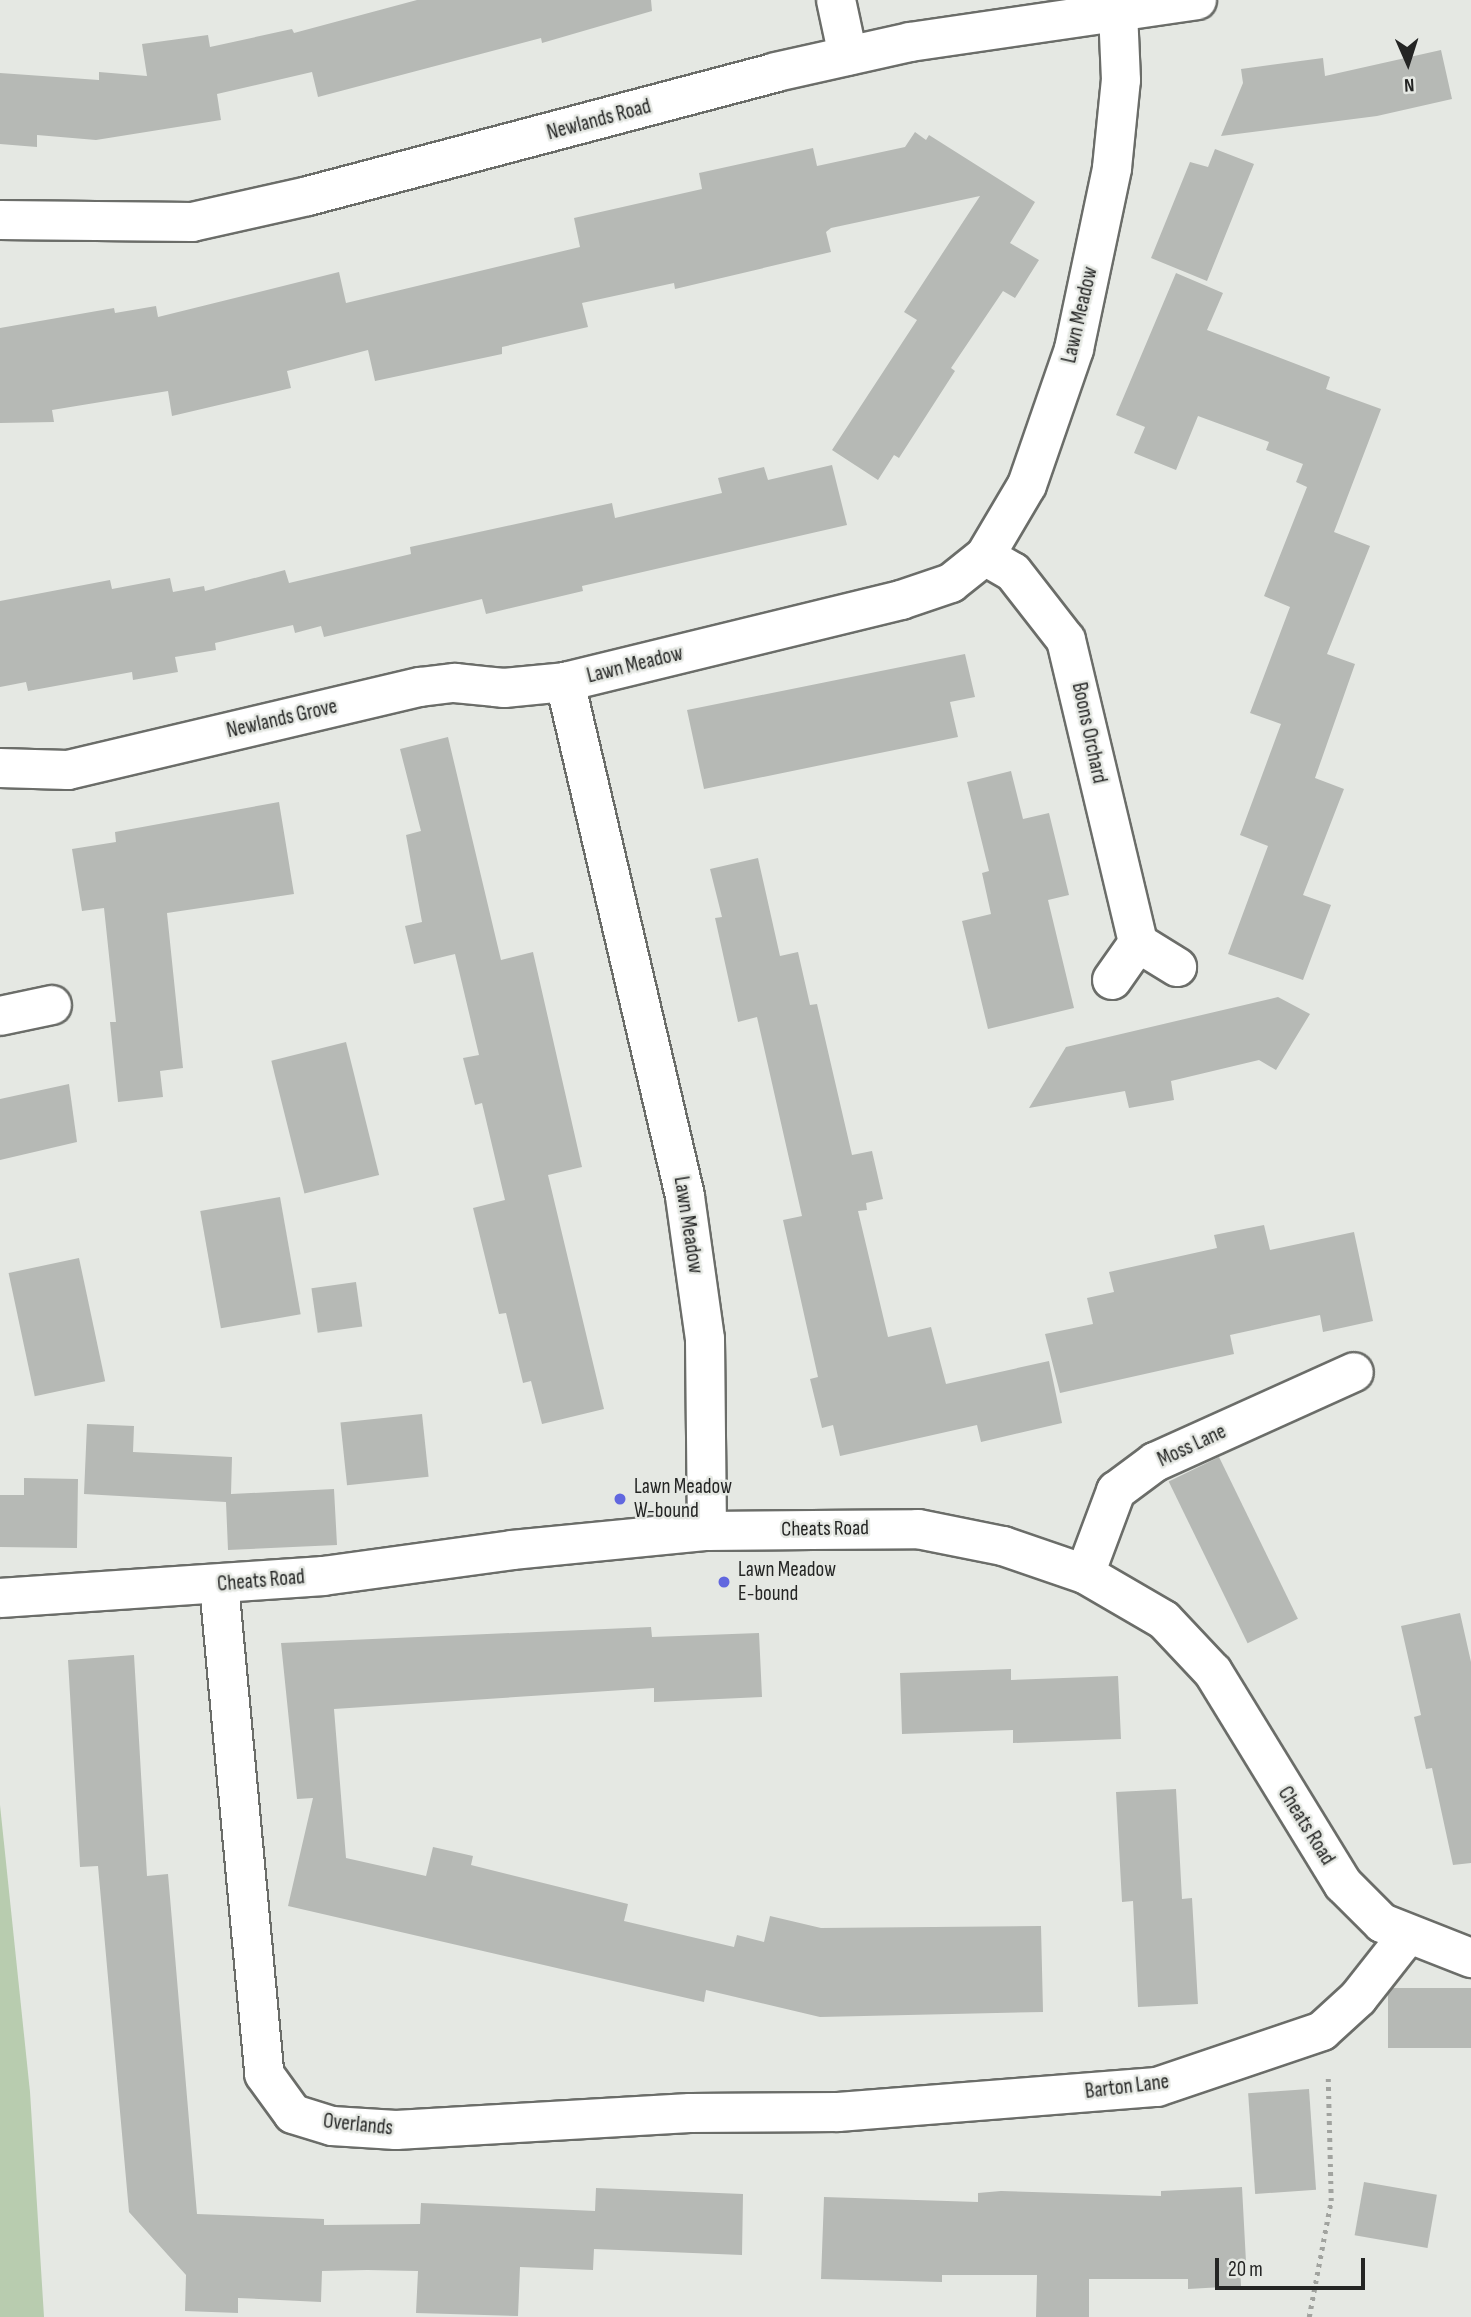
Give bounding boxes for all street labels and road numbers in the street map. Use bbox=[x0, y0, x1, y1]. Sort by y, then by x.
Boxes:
street label: Newlands Road bbox=[544, 94, 654, 146]
street label: Lawn Meadow bbox=[1057, 264, 1103, 366]
street label: Lawn Meadow bbox=[584, 641, 686, 689]
street label: Boons Orchard bbox=[1066, 680, 1112, 786]
street label: Newlands Grove bbox=[224, 694, 340, 744]
street label: Lawn Meadow bbox=[668, 1175, 708, 1275]
street label: Moss Lane bbox=[1154, 1419, 1230, 1473]
street label: Cheats Road bbox=[781, 1516, 869, 1542]
street label: Cheats Road bbox=[216, 1565, 306, 1597]
street label: Cheats Road bbox=[1272, 1782, 1340, 1870]
street label: Barton Lane bbox=[1084, 2069, 1170, 2105]
street label: Overlands bbox=[322, 2109, 394, 2141]

